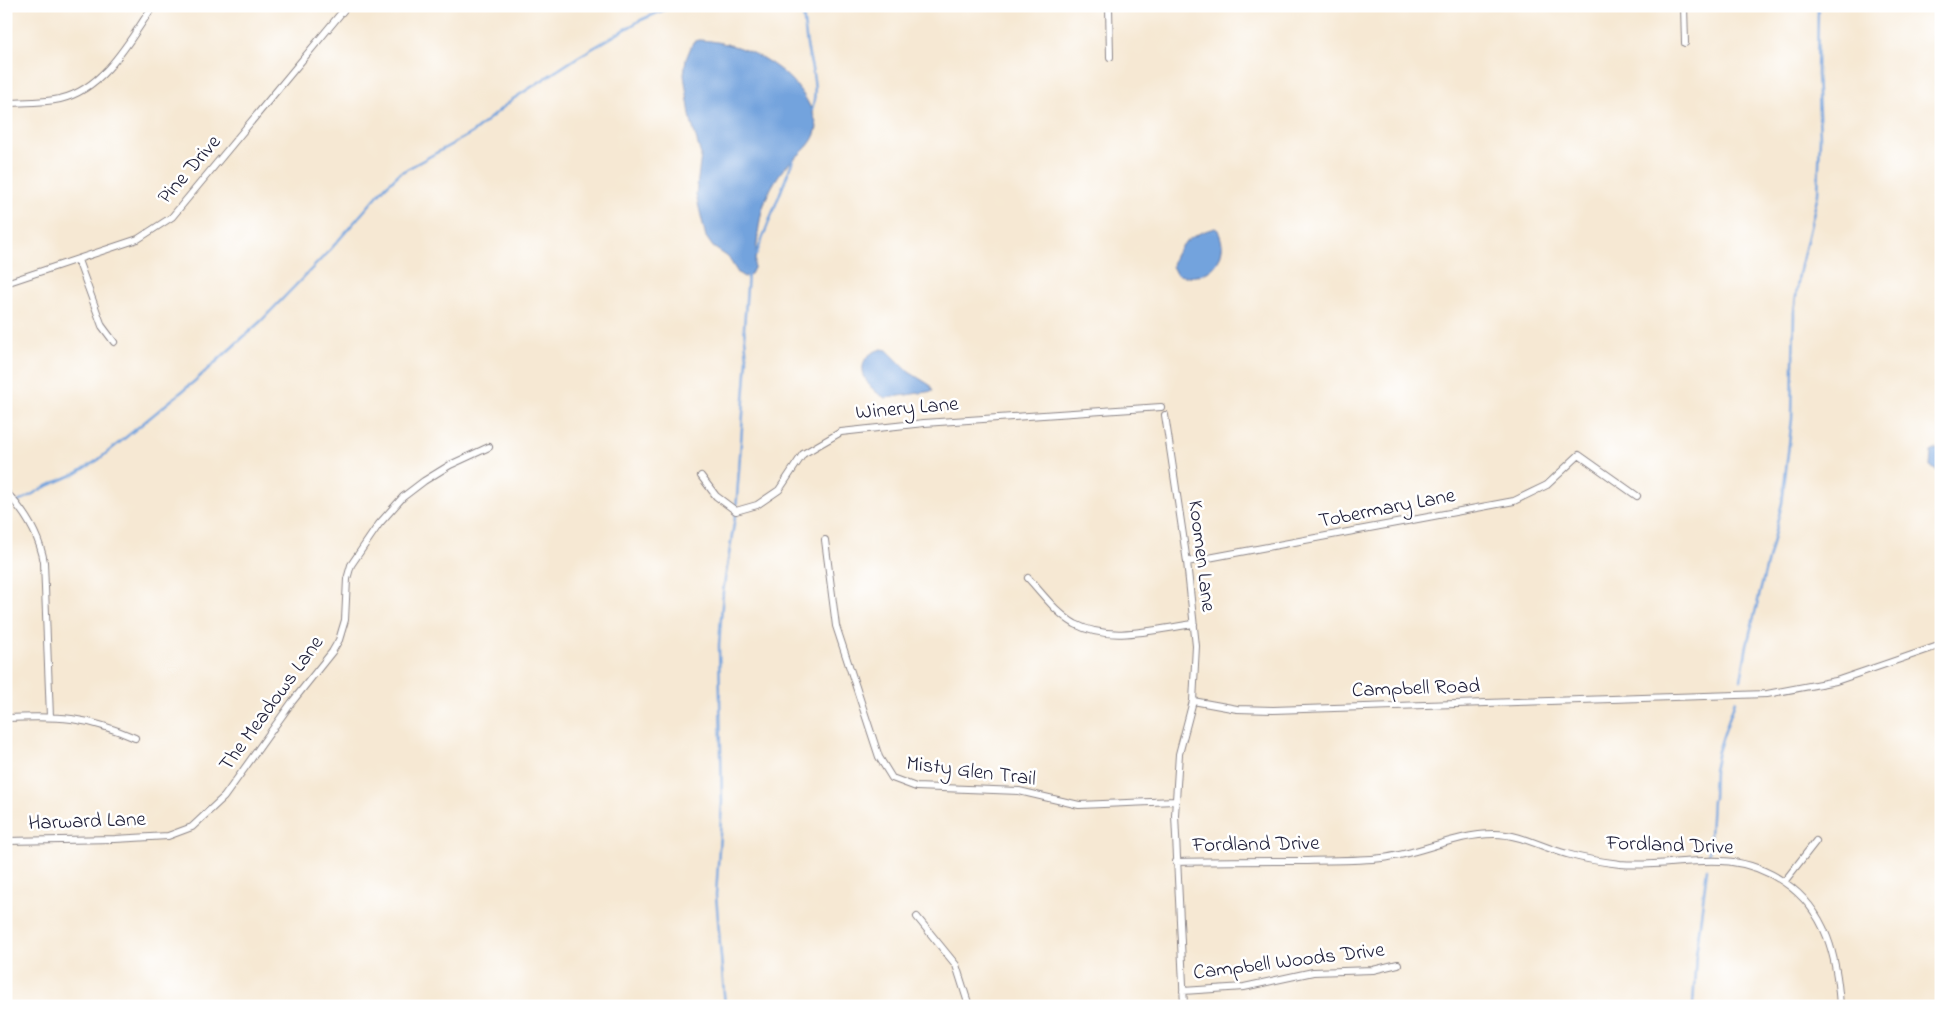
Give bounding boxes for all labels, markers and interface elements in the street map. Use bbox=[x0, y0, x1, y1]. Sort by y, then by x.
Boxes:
street label: Pine Drive bbox=[151, 128, 229, 211]
street label: Winery Lane bbox=[854, 390, 960, 430]
street label: Tobermary Lane bbox=[1316, 481, 1459, 539]
street label: Koomen Lane bbox=[1179, 498, 1223, 614]
street label: The Meadows Lane bbox=[212, 629, 332, 778]
street label: Campbell Road bbox=[1351, 672, 1481, 706]
street label: Misty Glen Trail bbox=[904, 749, 1037, 797]
street label: Harward Lane bbox=[28, 805, 147, 839]
street label: Fordland Drive bbox=[1191, 829, 1320, 861]
street label: Fordland Drive bbox=[1605, 829, 1735, 863]
street label: Campbell Woods Drive bbox=[1192, 935, 1387, 989]

